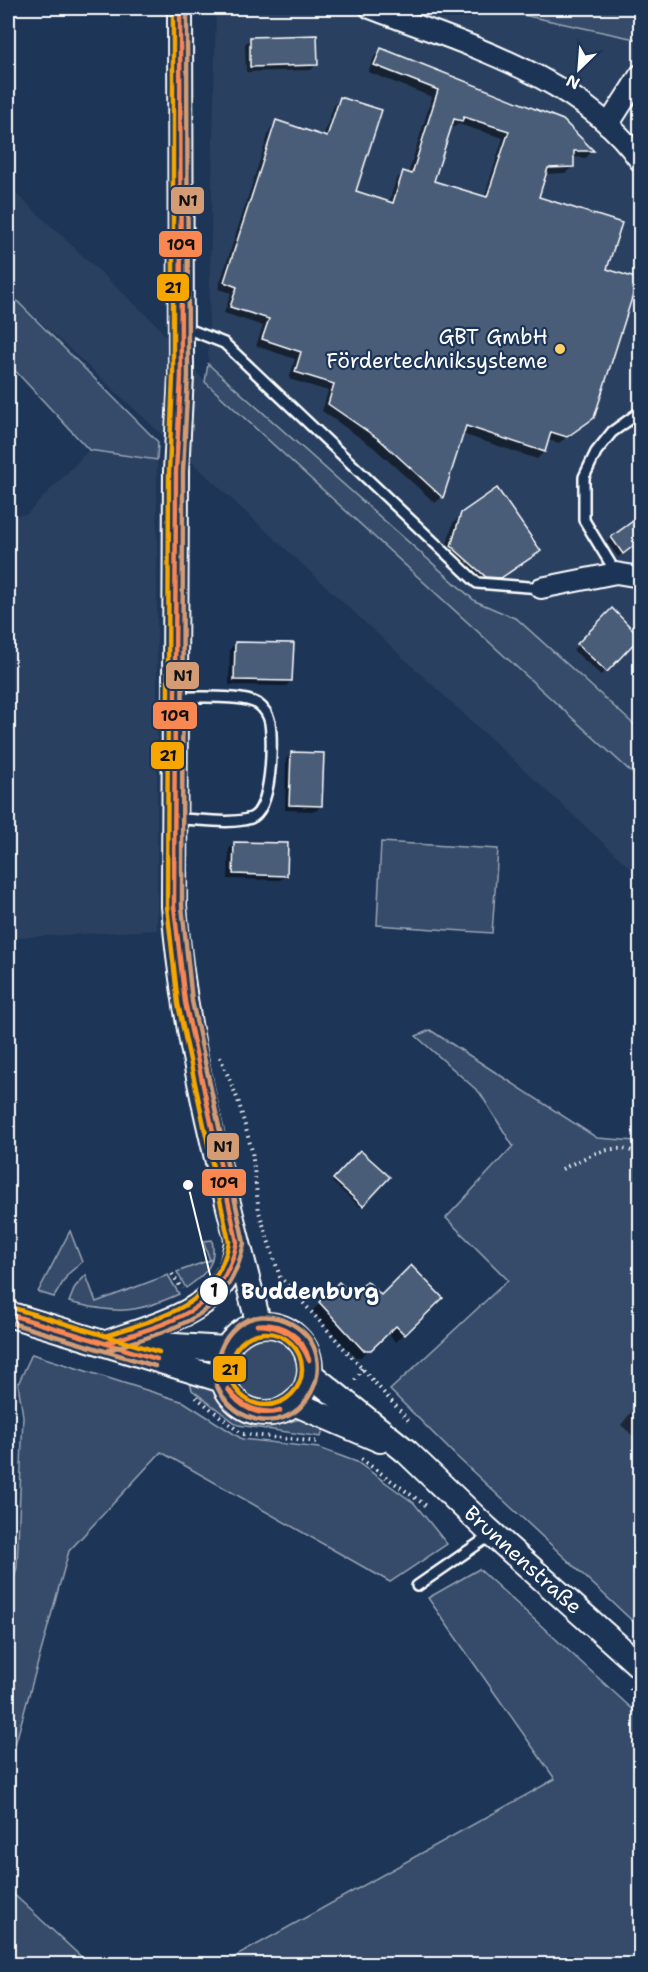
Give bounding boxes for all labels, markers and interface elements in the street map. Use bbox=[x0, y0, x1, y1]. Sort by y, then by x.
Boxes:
north arrow bbox=[549, 39, 609, 99]
text: N bbox=[563, 70, 583, 94]
line badge: N1 bbox=[170, 186, 205, 215]
text: N1 bbox=[178, 190, 198, 211]
line badge: 109 bbox=[158, 230, 203, 258]
text: 109 bbox=[166, 234, 196, 255]
line badge: 21 bbox=[156, 273, 190, 302]
text: 21 bbox=[164, 277, 182, 298]
place label: GBT GmbH Fördertechniksysteme bbox=[326, 323, 548, 375]
marker: GBT GmbH Fördertechniksysteme bbox=[553, 342, 567, 356]
line badge: N1 bbox=[165, 661, 200, 690]
text: N1 bbox=[173, 665, 193, 686]
line badge: 109 bbox=[152, 701, 198, 730]
text: 109 bbox=[160, 705, 190, 726]
line badge: 21 bbox=[150, 741, 185, 770]
text: 21 bbox=[159, 745, 177, 766]
line badge: N1 bbox=[206, 1132, 240, 1161]
text: N1 bbox=[213, 1136, 233, 1157]
line badge: 109 bbox=[201, 1168, 247, 1197]
text: 109 bbox=[209, 1172, 239, 1193]
callout: Buddenburg bbox=[199, 1271, 391, 1311]
text: Buddenburg bbox=[241, 1277, 379, 1306]
text: 1 bbox=[210, 1279, 218, 1303]
line badge: 21 bbox=[212, 1355, 247, 1383]
text: 21 bbox=[221, 1359, 239, 1380]
street label: Brunnenstraße bbox=[458, 1499, 588, 1621]

